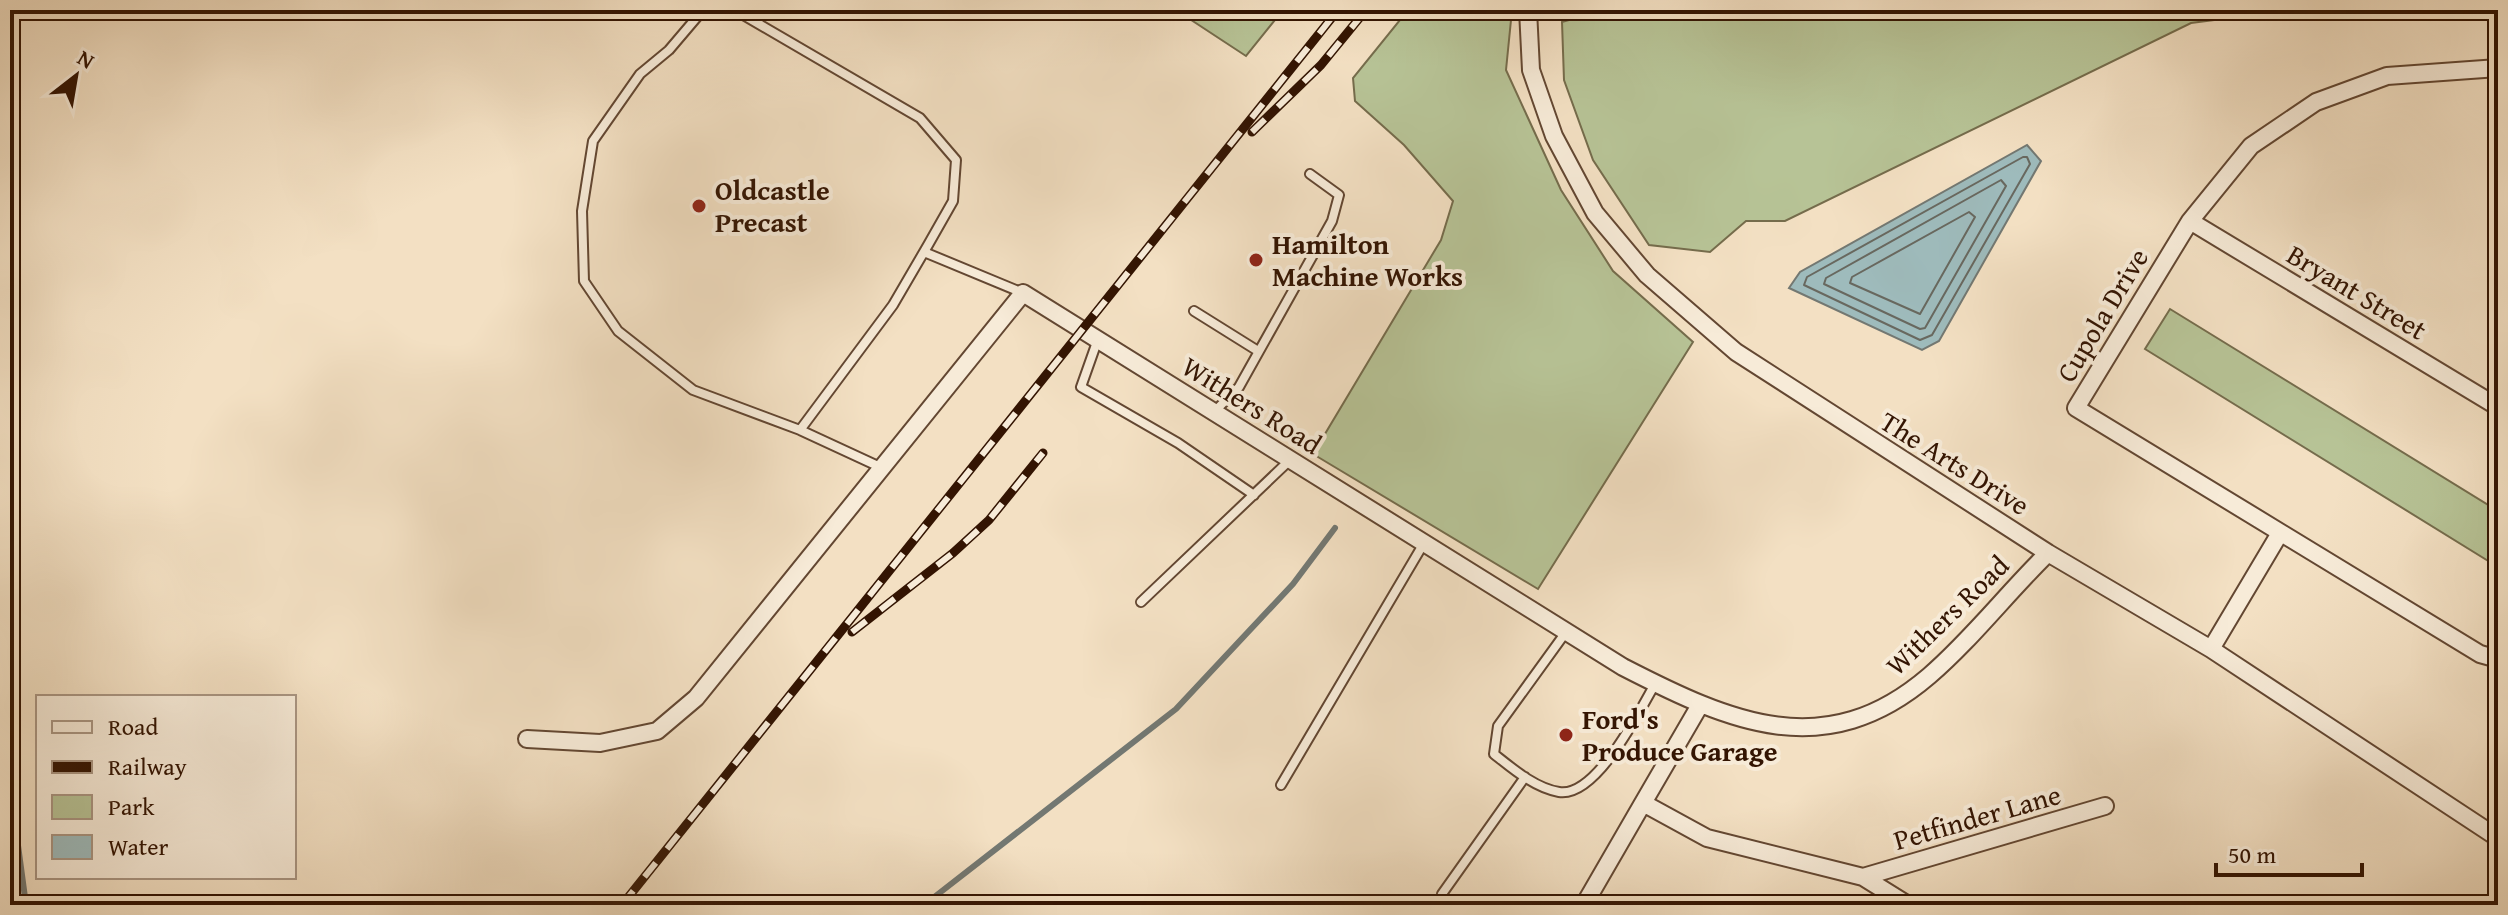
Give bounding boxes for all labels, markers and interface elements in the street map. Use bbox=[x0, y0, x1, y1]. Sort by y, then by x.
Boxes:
north arrow bbox=[36, 36, 116, 116]
text: N bbox=[72, 41, 101, 77]
place label: Oldcastle Precast bbox=[715, 169, 830, 242]
marker: Oldcastle Precast bbox=[690, 197, 708, 215]
place label: Hamilton Machine Works bbox=[1272, 223, 1463, 296]
street label: Bryant Street bbox=[2280, 234, 2435, 350]
street label: Cupola Drive bbox=[2045, 240, 2158, 390]
marker: Hamilton Machine Works bbox=[1247, 251, 1265, 269]
street label: Withers Road bbox=[1174, 345, 1330, 464]
street label: The Arts Drive bbox=[1873, 400, 2038, 525]
street label: Withers Road bbox=[1876, 545, 2018, 684]
legend bbox=[36, 695, 296, 879]
place label: Ford's Produce Garage bbox=[1582, 698, 1777, 771]
text: Road bbox=[108, 709, 158, 744]
marker: Ford's Produce Garage bbox=[1557, 726, 1575, 744]
text: Railway bbox=[108, 749, 187, 784]
street label: Petfinder Lane bbox=[1888, 773, 2065, 860]
text: Park bbox=[108, 789, 155, 824]
scale bar bbox=[2216, 827, 2362, 877]
text: Water bbox=[108, 829, 169, 864]
text: 50 m bbox=[2228, 837, 2276, 872]

